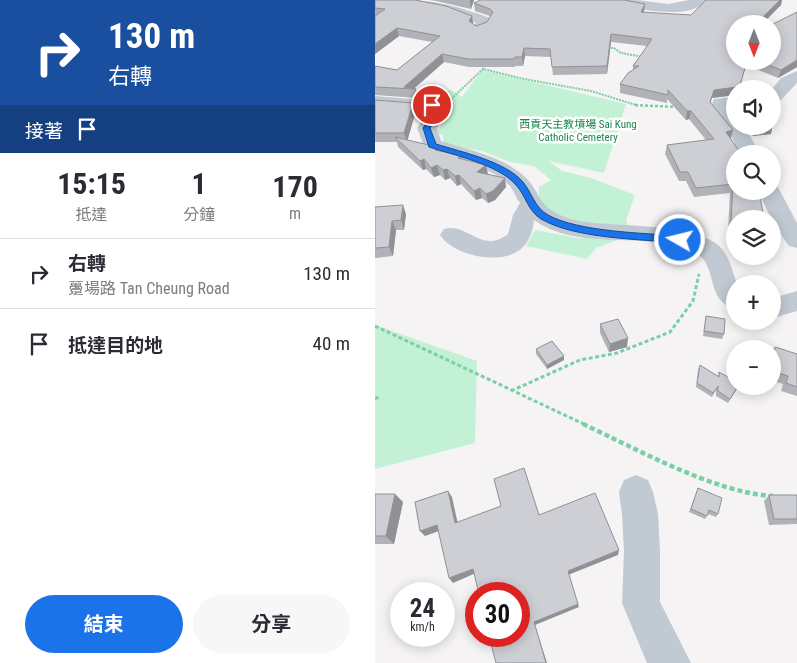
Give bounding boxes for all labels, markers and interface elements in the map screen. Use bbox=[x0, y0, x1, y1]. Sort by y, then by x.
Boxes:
north arrow bbox=[726, 15, 781, 70]
map controls bbox=[726, 15, 781, 395]
text: 130 m bbox=[108, 16, 195, 57]
icon: right bbox=[25, 20, 90, 85]
text: 右轉 bbox=[108, 64, 152, 89]
button: sound bbox=[726, 80, 781, 135]
pin bbox=[411, 84, 453, 126]
icon: arrive bbox=[418, 91, 446, 119]
icon: arrive bbox=[73, 115, 101, 143]
park label: 西貢天主教墳場 Sai Kung Catholic Cemetery bbox=[519, 118, 637, 144]
text: 接著 bbox=[25, 120, 63, 143]
button: search bbox=[726, 145, 781, 200]
text: 15:15 bbox=[57, 166, 126, 201]
text: 1 bbox=[192, 166, 207, 201]
text: 170 bbox=[272, 169, 318, 204]
text: m bbox=[289, 204, 301, 223]
text: 抵達 bbox=[76, 205, 108, 224]
text: 分鐘 bbox=[183, 205, 215, 224]
button: layers bbox=[726, 210, 781, 265]
position arrow bbox=[653, 213, 705, 265]
text: 右轉 bbox=[68, 252, 106, 275]
icon: right bbox=[25, 260, 53, 288]
text: 130 m bbox=[303, 262, 350, 285]
button: + bbox=[726, 275, 781, 330]
text: 躉場路 Tan Cheung Road bbox=[68, 279, 230, 298]
icon: arrive bbox=[25, 330, 53, 358]
text: 40 m bbox=[313, 332, 350, 355]
text: 抵達目的地 bbox=[68, 334, 163, 357]
button: − bbox=[726, 340, 781, 395]
speed limit sign: 30 bbox=[465, 582, 530, 647]
text: 24 bbox=[410, 594, 435, 623]
button: 結束 bbox=[25, 595, 183, 653]
button: 分享 bbox=[193, 595, 350, 653]
text: km/h bbox=[410, 620, 435, 634]

